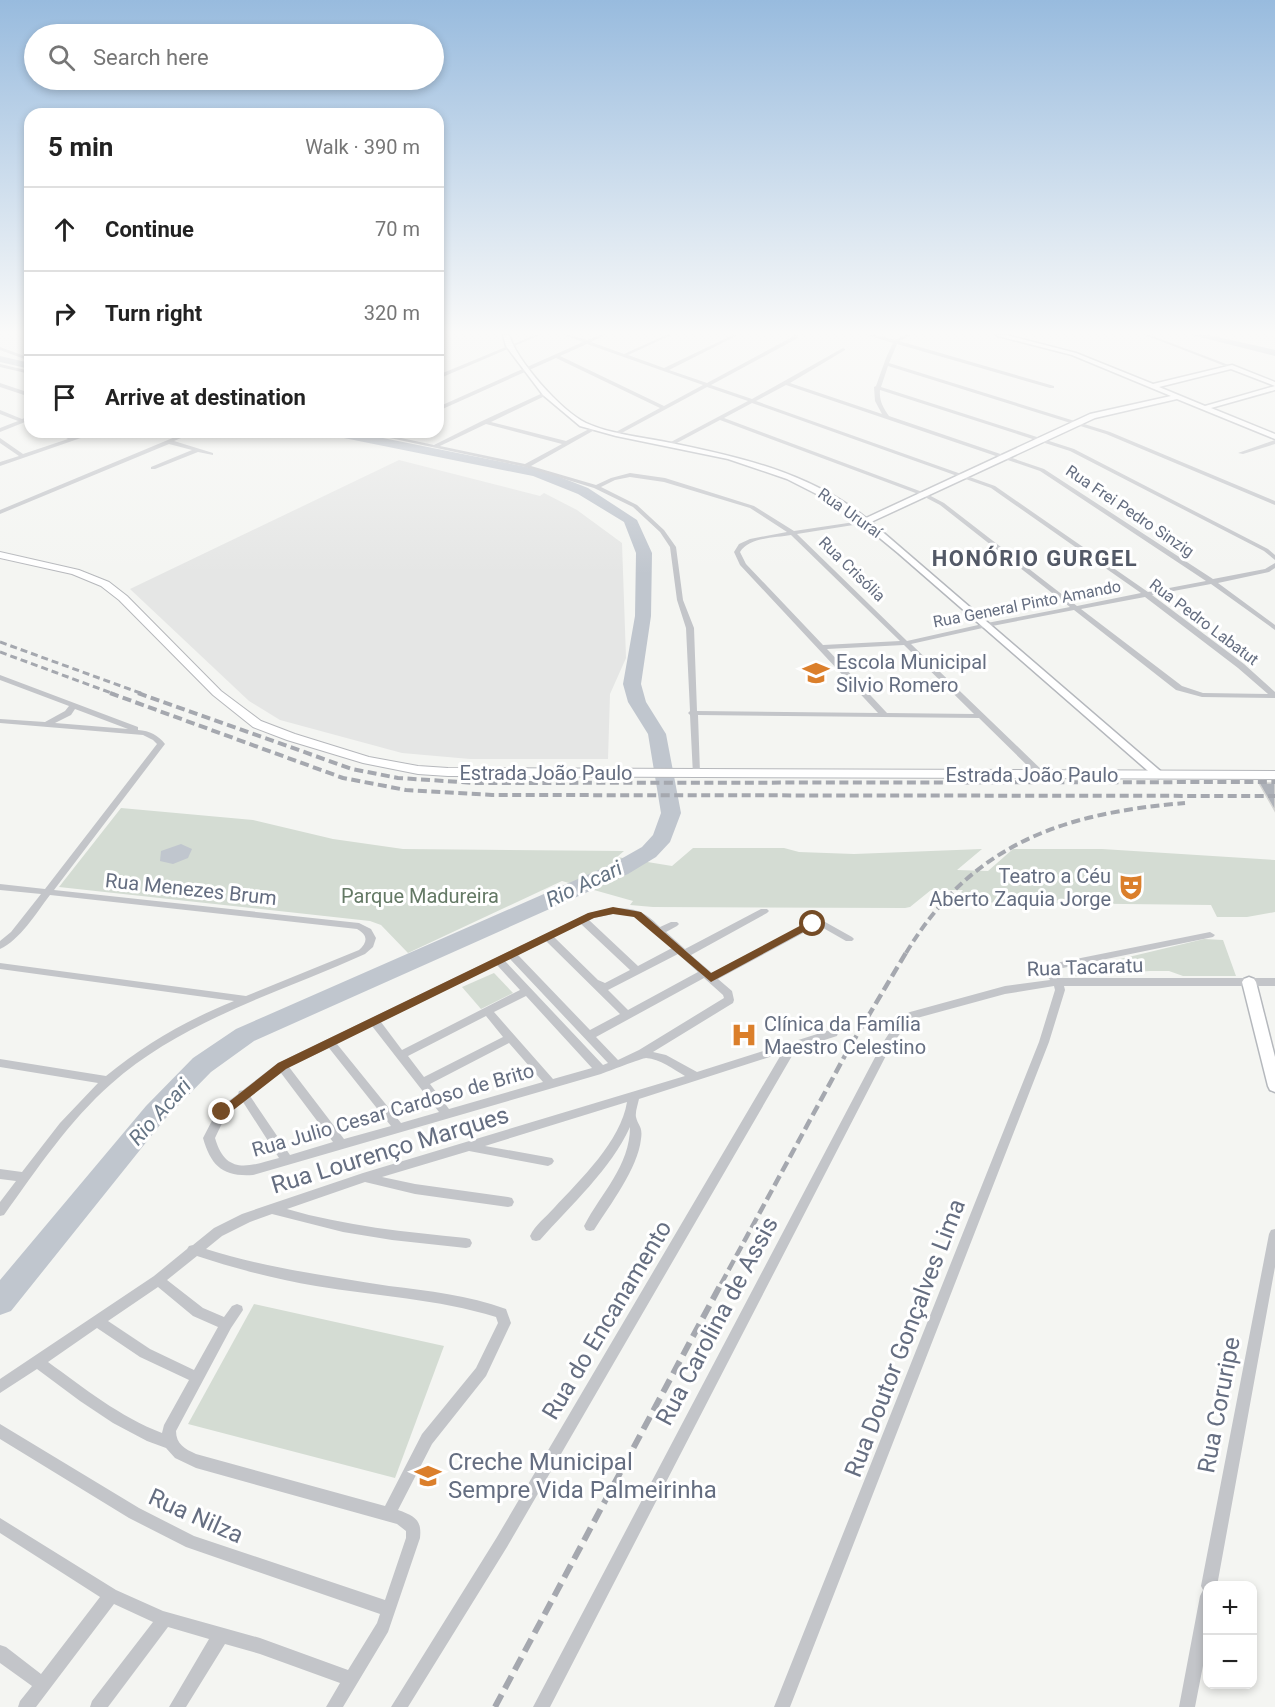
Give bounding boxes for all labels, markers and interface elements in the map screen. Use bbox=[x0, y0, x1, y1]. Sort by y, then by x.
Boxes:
search box bbox=[24, 24, 444, 90]
icon: search bbox=[45, 41, 78, 74]
text: Search here bbox=[93, 45, 209, 70]
text: 5 min bbox=[48, 132, 113, 162]
text: Walk · 390 m bbox=[305, 135, 420, 159]
icon: ahead bbox=[48, 213, 81, 246]
text: Continue bbox=[105, 217, 194, 242]
text: 70 m bbox=[375, 217, 420, 241]
icon: right bbox=[48, 297, 81, 330]
text: Turn right bbox=[105, 301, 202, 326]
text: 320 m bbox=[364, 301, 420, 325]
icon: arrive bbox=[48, 381, 81, 414]
text: Arrive at destination bbox=[105, 385, 306, 410]
street label: Rua Frei Pedro Sinzig bbox=[1062, 461, 1198, 561]
street label: Rua Ururaí bbox=[814, 484, 886, 543]
street label: Rua Crisólia bbox=[815, 533, 889, 605]
district label: HONÓRIO GURGEL bbox=[932, 545, 1138, 571]
street label: Rua Pedro Labatut bbox=[1146, 575, 1262, 669]
street label: Rua General Pinto Amando bbox=[932, 576, 1122, 632]
place label: Escola Municipal Silvio Romero bbox=[836, 650, 987, 697]
school or university icon: Escola Municipal Silvio Romero bbox=[801, 658, 831, 688]
street label: Estrada João Paulo bbox=[460, 761, 633, 785]
street label: Estrada João Paulo bbox=[946, 763, 1119, 787]
water label: Rio Acari bbox=[542, 856, 626, 912]
place label: Teatro a Céu Aberto Zaquia Jorge bbox=[929, 864, 1111, 911]
street label: Rua Menezes Brum bbox=[104, 868, 278, 910]
theatre icon: Teatro a Céu Aberto Zaquia Jorge bbox=[1116, 872, 1146, 902]
park label: Parque Madureira bbox=[341, 884, 499, 908]
route start bbox=[799, 910, 825, 936]
street label: Rua Tacaratu bbox=[1026, 953, 1144, 981]
place label: Clínica da Família Maestro Celestino bbox=[764, 1012, 926, 1059]
hospital icon: Clínica da Família Maestro Celestino bbox=[729, 1020, 759, 1050]
street label: Rua Julio Cesar Cardoso de Brito bbox=[249, 1058, 537, 1162]
water label: Rio Acari bbox=[124, 1074, 196, 1150]
route end bbox=[208, 1098, 234, 1124]
street label: Rua Lourenço Marques bbox=[268, 1101, 512, 1199]
street label: Rua Doutor Gonçalves Lima bbox=[839, 1195, 971, 1481]
street label: Rua Carolina de Assis bbox=[650, 1212, 784, 1430]
street label: Rua do Encanamento bbox=[536, 1215, 678, 1425]
street label: Rua Coruripe bbox=[1192, 1335, 1246, 1475]
place label: Creche Municipal Sempre Vida Palmeirinha bbox=[448, 1448, 717, 1504]
school or university icon: Creche Municipal Sempre Vida Palmeirinha bbox=[413, 1461, 443, 1491]
street label: Rua Nilza bbox=[144, 1483, 248, 1549]
map controls bbox=[1203, 1581, 1257, 1689]
button: + bbox=[1203, 1581, 1257, 1635]
button: − bbox=[1203, 1635, 1257, 1689]

